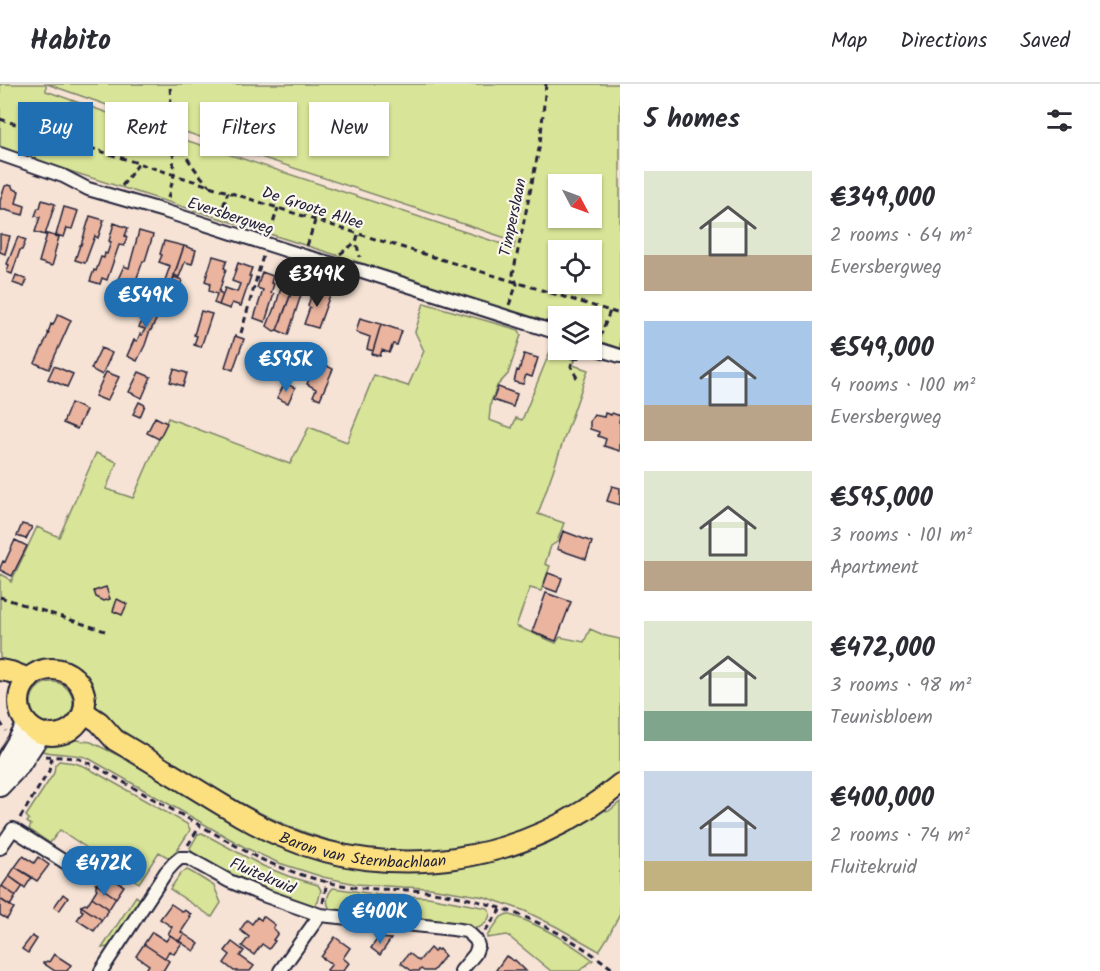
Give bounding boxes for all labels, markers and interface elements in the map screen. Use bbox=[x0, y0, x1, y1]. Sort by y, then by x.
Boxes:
text: Habito bbox=[30, 19, 111, 64]
text: Map bbox=[831, 25, 867, 58]
text: Directions bbox=[900, 25, 987, 58]
text: Saved bbox=[1020, 25, 1070, 58]
text: 5 homes bbox=[644, 99, 740, 141]
chip: Buy bbox=[18, 102, 93, 156]
chip: Rent bbox=[105, 102, 188, 156]
chip: Filters bbox=[200, 102, 297, 156]
chip: New bbox=[309, 102, 389, 156]
icon: filters bbox=[1043, 104, 1076, 137]
north arrow bbox=[548, 174, 602, 228]
map controls bbox=[548, 174, 602, 360]
street label: Timperslaan bbox=[493, 176, 534, 259]
text: €349,000 bbox=[830, 178, 935, 220]
street label: De Groote Allee bbox=[259, 180, 366, 237]
street label: Eversbergweg bbox=[184, 191, 277, 242]
icon: home bbox=[692, 195, 764, 267]
text: 2 rooms · 64 m² bbox=[830, 220, 972, 252]
button: locate bbox=[548, 240, 602, 294]
text: Eversbergweg bbox=[830, 252, 942, 284]
pin: €349K bbox=[275, 257, 359, 308]
text: €349K bbox=[289, 260, 345, 292]
pin: €549K bbox=[104, 278, 188, 329]
text: €549K bbox=[118, 281, 174, 313]
button: layers bbox=[548, 306, 602, 360]
text: €549,000 bbox=[830, 328, 934, 370]
pin: €595K bbox=[244, 342, 328, 393]
text: €595K bbox=[258, 345, 314, 377]
icon: home bbox=[692, 345, 764, 417]
text: 4 rooms · 100 m² bbox=[830, 370, 975, 402]
text: Eversbergweg bbox=[830, 402, 942, 434]
text: €595,000 bbox=[830, 478, 933, 520]
icon: home bbox=[692, 495, 764, 567]
text: 3 rooms · 101 m² bbox=[830, 520, 972, 552]
text: Apartment bbox=[830, 552, 919, 584]
text: €472,000 bbox=[830, 628, 935, 670]
icon: home bbox=[692, 645, 764, 717]
text: 3 rooms · 98 m² bbox=[830, 670, 971, 702]
text: Teunisbloem bbox=[830, 702, 933, 734]
text: €400,000 bbox=[830, 778, 934, 820]
icon: home bbox=[692, 795, 764, 867]
text: 2 rooms · 74 m² bbox=[830, 820, 970, 852]
street label: Baron van Sternbachlaan bbox=[275, 826, 448, 876]
pin: €472K bbox=[62, 846, 146, 897]
text: €472K bbox=[76, 849, 132, 881]
street label: Fluitekruid bbox=[226, 851, 300, 902]
text: Fluitekruid bbox=[830, 852, 917, 884]
pin: €400K bbox=[338, 894, 422, 945]
text: €400K bbox=[352, 897, 408, 929]

